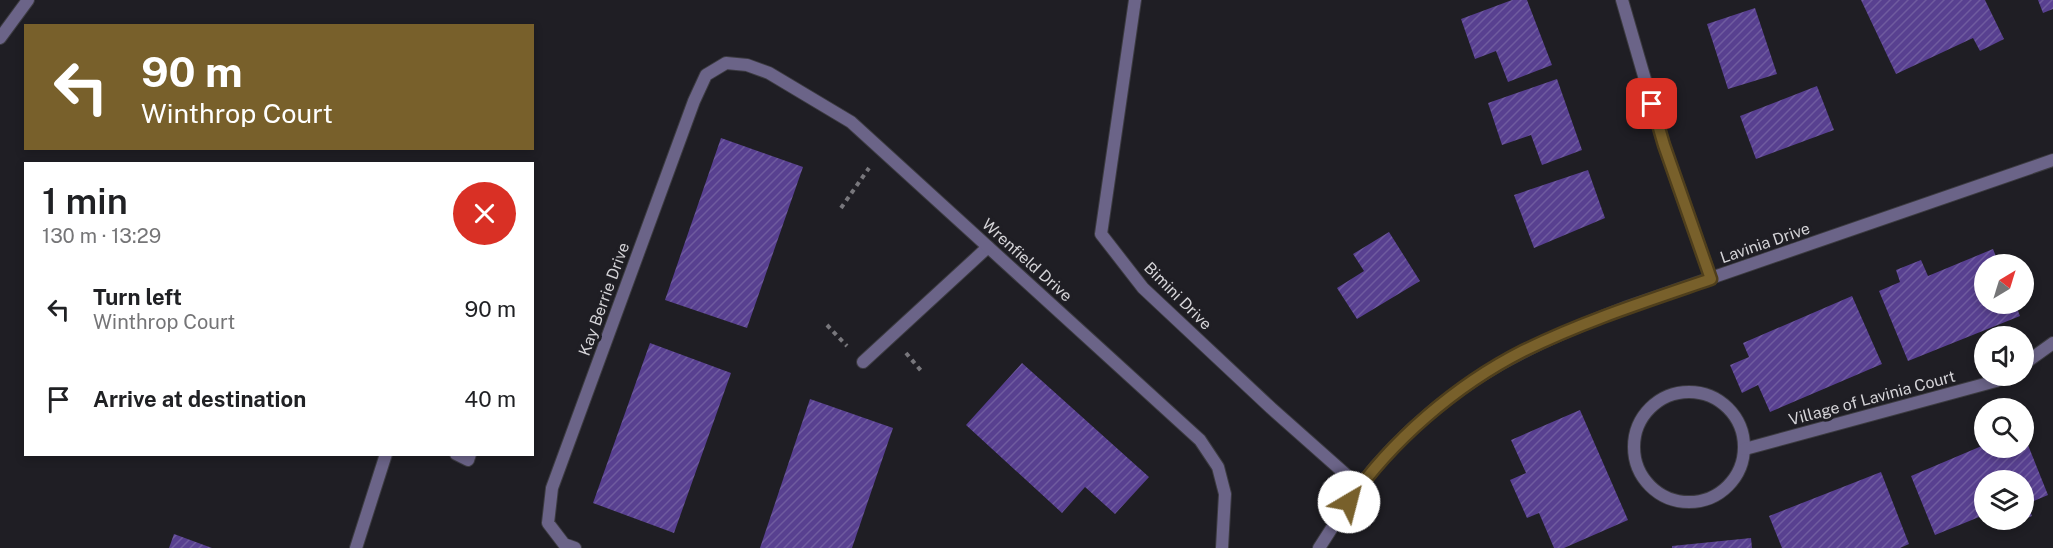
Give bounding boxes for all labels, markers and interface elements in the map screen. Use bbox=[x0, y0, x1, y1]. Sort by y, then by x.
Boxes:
text: 90 m bbox=[141, 47, 243, 96]
icon: left bbox=[42, 48, 120, 126]
pin bbox=[1626, 78, 1677, 129]
icon: arrive bbox=[1635, 87, 1668, 120]
text: Winthrop Court bbox=[141, 97, 333, 129]
text: 1 min bbox=[42, 180, 128, 222]
button: close bbox=[453, 182, 516, 245]
street label: Wrenfield Drive bbox=[978, 215, 1076, 305]
street label: Lavinia Drive bbox=[1718, 219, 1812, 267]
text: 130 m · 13:29 bbox=[42, 224, 161, 248]
street label: Kay Berrie Drive bbox=[575, 240, 633, 358]
north arrow bbox=[1974, 254, 2034, 314]
map controls bbox=[1974, 254, 2034, 530]
street label: Bimini Drive bbox=[1140, 258, 1216, 334]
text: Turn left bbox=[93, 284, 182, 310]
icon: left bbox=[42, 293, 75, 326]
text: 90 m bbox=[465, 296, 516, 322]
text: Winthrop Court bbox=[93, 310, 235, 334]
button: sound bbox=[1974, 326, 2034, 386]
street label: Village of Lavinia Court bbox=[1787, 367, 1957, 429]
icon: arrive bbox=[42, 383, 75, 416]
text: Arrive at destination bbox=[93, 386, 306, 412]
text: 40 m bbox=[464, 386, 516, 412]
button: search bbox=[1974, 398, 2034, 458]
position arrow bbox=[1317, 470, 1381, 534]
button: layers bbox=[1974, 470, 2034, 530]

